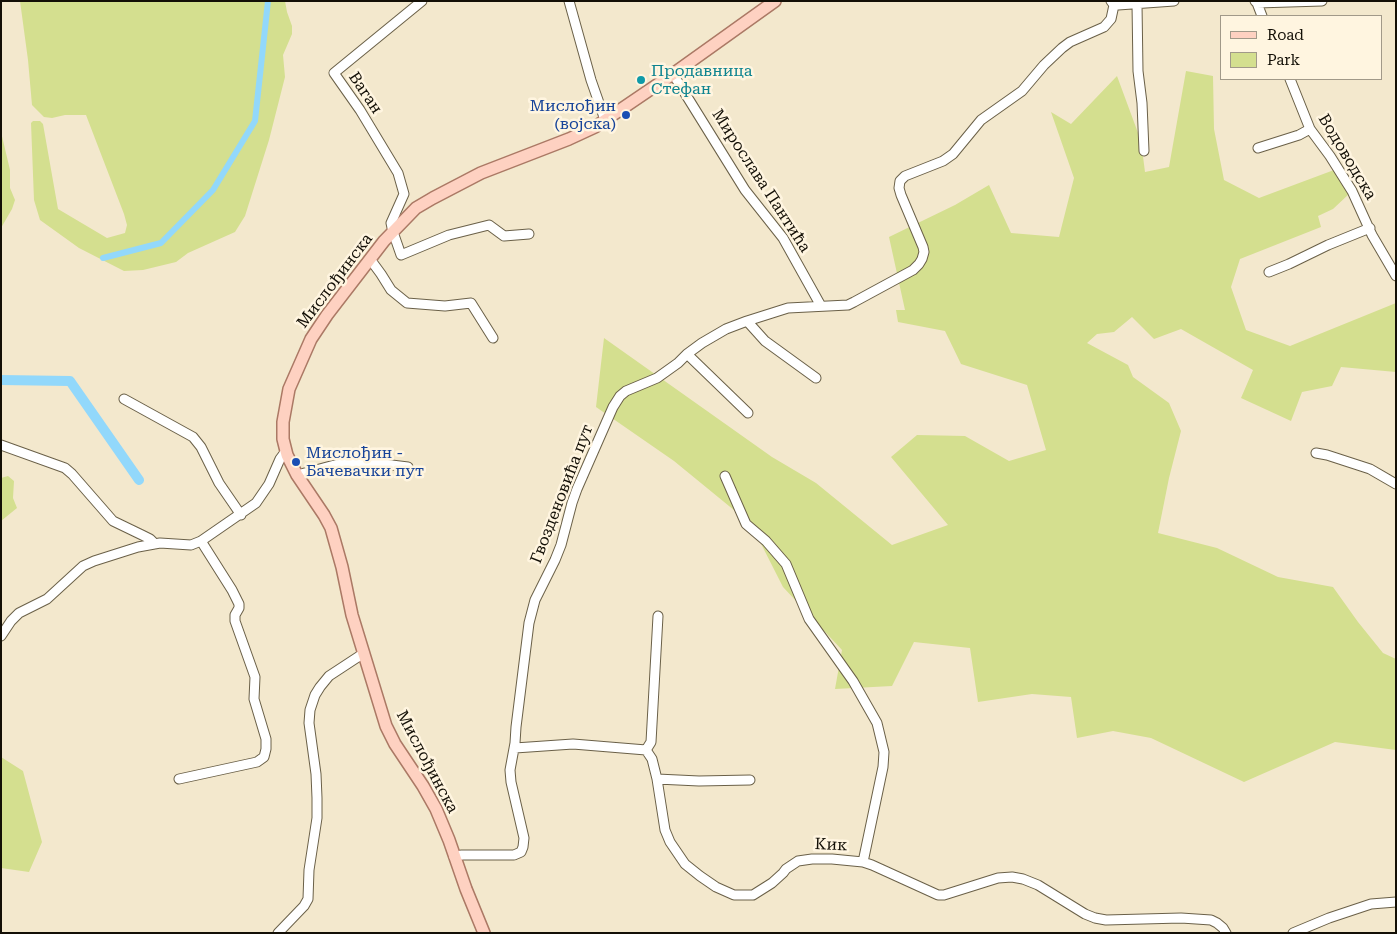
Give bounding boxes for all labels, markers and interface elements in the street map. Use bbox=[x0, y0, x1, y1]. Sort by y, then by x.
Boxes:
legend bbox=[1220, 15, 1382, 80]
text: Road bbox=[1267, 26, 1304, 44]
text: Park bbox=[1267, 51, 1300, 69]
place label: Продавница Стефан bbox=[651, 61, 752, 99]
street label: Ваган bbox=[344, 68, 386, 118]
marker: Продавница Стефан bbox=[635, 74, 647, 86]
place label: Мислођин (војска) bbox=[530, 96, 616, 134]
street label: Мирослава Пантића bbox=[708, 106, 814, 256]
marker: Мислођин (војска) bbox=[620, 109, 632, 121]
street label: Водоводска bbox=[1314, 111, 1380, 203]
street label: Мислођинска bbox=[293, 230, 377, 332]
street label: Гвозденовића пут bbox=[527, 422, 597, 566]
place label: Мислођин - Бачевачки пут bbox=[306, 443, 424, 481]
marker: Мислођин - Бачевачки пут bbox=[290, 456, 302, 468]
street label: Мислођинска bbox=[392, 707, 462, 817]
street label: Кик bbox=[814, 835, 848, 855]

